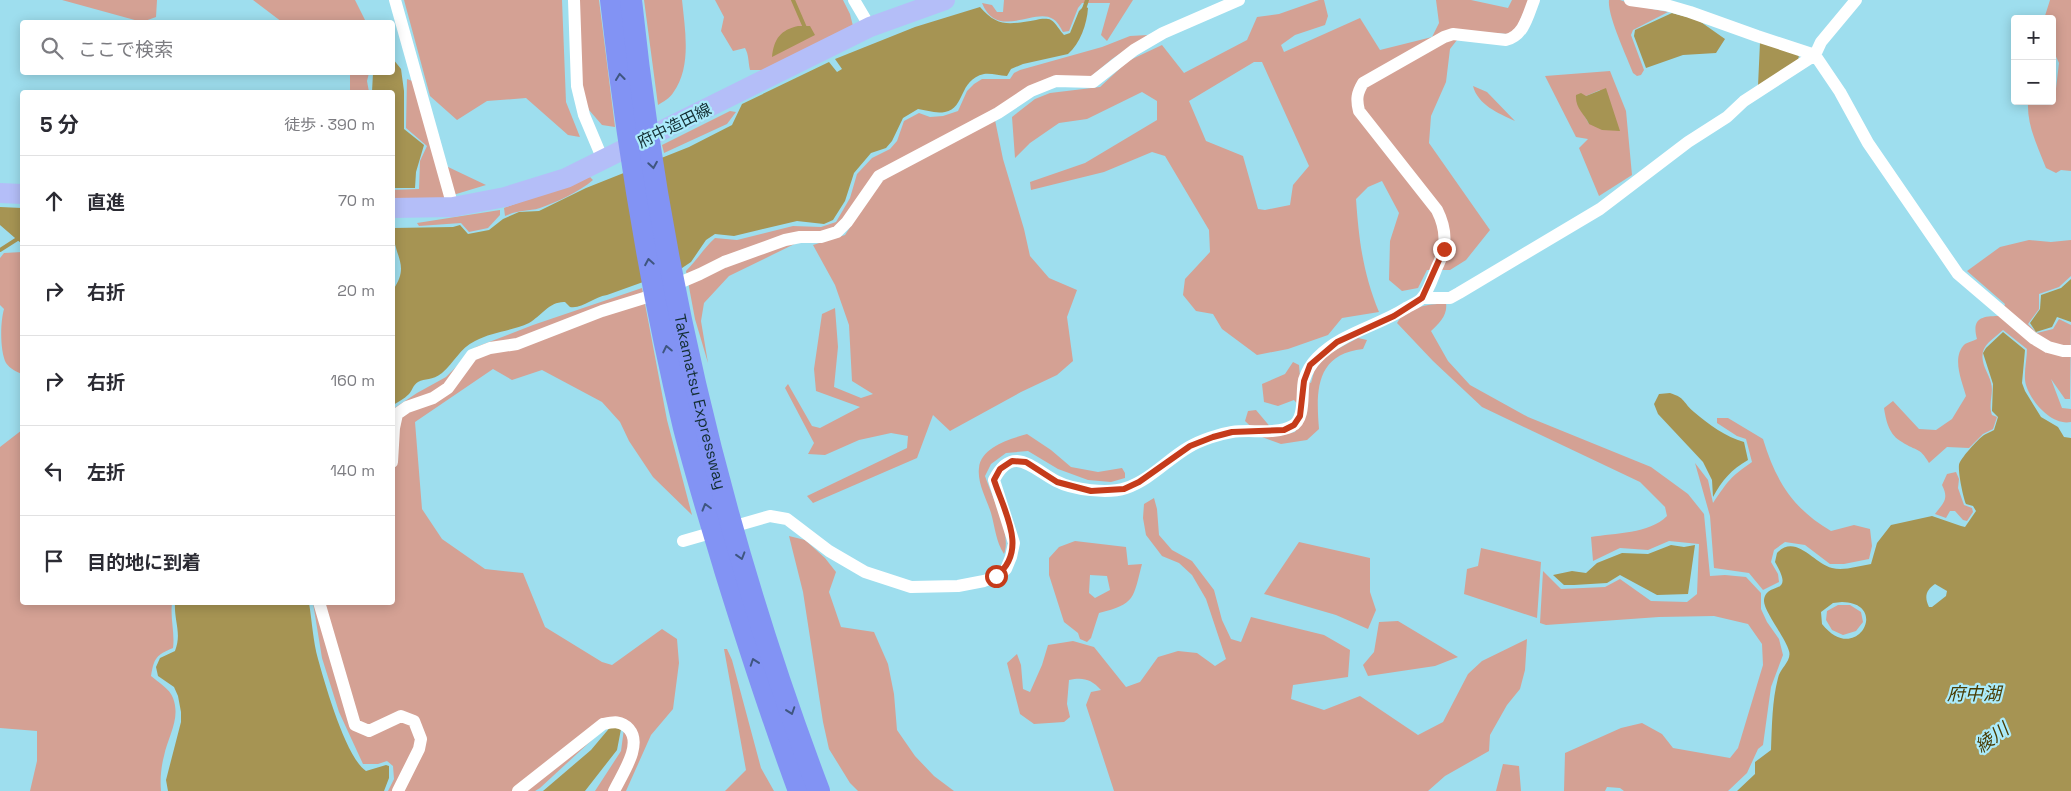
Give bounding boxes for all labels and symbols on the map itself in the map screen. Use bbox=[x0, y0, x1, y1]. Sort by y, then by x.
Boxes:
one-way arrow bbox=[615, 73, 626, 81]
street label: 府中造田線 bbox=[634, 98, 715, 152]
one-way arrow bbox=[647, 160, 657, 169]
route end bbox=[1433, 238, 1456, 261]
one-way arrow bbox=[645, 258, 655, 267]
street label: Takamatsu Expressway bbox=[669, 312, 731, 492]
one-way arrow bbox=[662, 345, 673, 354]
one-way arrow bbox=[702, 503, 712, 512]
one-way arrow bbox=[736, 551, 746, 560]
route start bbox=[985, 565, 1008, 588]
one-way arrow bbox=[750, 659, 760, 667]
water label: 府中湖 bbox=[1947, 682, 2004, 705]
one-way arrow bbox=[785, 706, 795, 714]
water label: 綾川 bbox=[1970, 717, 2015, 757]

